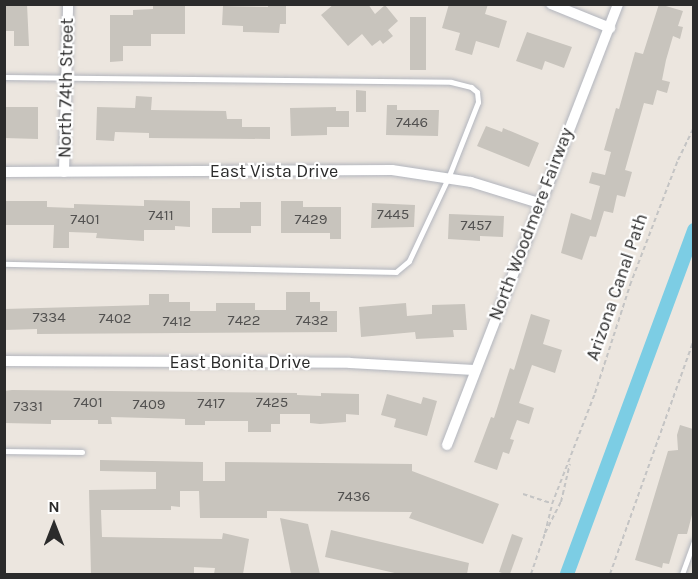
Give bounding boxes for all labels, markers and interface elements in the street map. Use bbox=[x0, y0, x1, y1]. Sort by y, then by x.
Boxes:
street label: North 74th Street bbox=[54, 18, 78, 158]
house number: 7446 bbox=[396, 114, 428, 132]
street label: North Woodmere Fairway bbox=[484, 125, 578, 323]
street label: East Vista Drive bbox=[210, 160, 338, 182]
house number: 7445 bbox=[377, 206, 409, 224]
house number: 7411 bbox=[148, 207, 174, 225]
house number: 7401 bbox=[70, 211, 100, 229]
house number: 7429 bbox=[295, 211, 327, 229]
street label: Arizona Canal Path bbox=[582, 211, 652, 363]
house number: 7457 bbox=[461, 217, 491, 235]
house number: 7334 bbox=[32, 309, 66, 327]
house number: 7402 bbox=[98, 310, 132, 328]
house number: 7422 bbox=[228, 312, 260, 330]
house number: 7432 bbox=[296, 312, 328, 330]
house number: 7412 bbox=[162, 313, 192, 331]
street label: East Bonita Drive bbox=[170, 351, 310, 373]
house number: 7401 bbox=[73, 394, 103, 412]
house number: 7425 bbox=[256, 394, 288, 412]
house number: 7417 bbox=[197, 395, 225, 413]
house number: 7409 bbox=[132, 396, 166, 414]
house number: 7331 bbox=[13, 398, 43, 416]
house number: 7436 bbox=[338, 488, 370, 506]
north arrow bbox=[24, 495, 84, 555]
text: N bbox=[48, 497, 60, 516]

